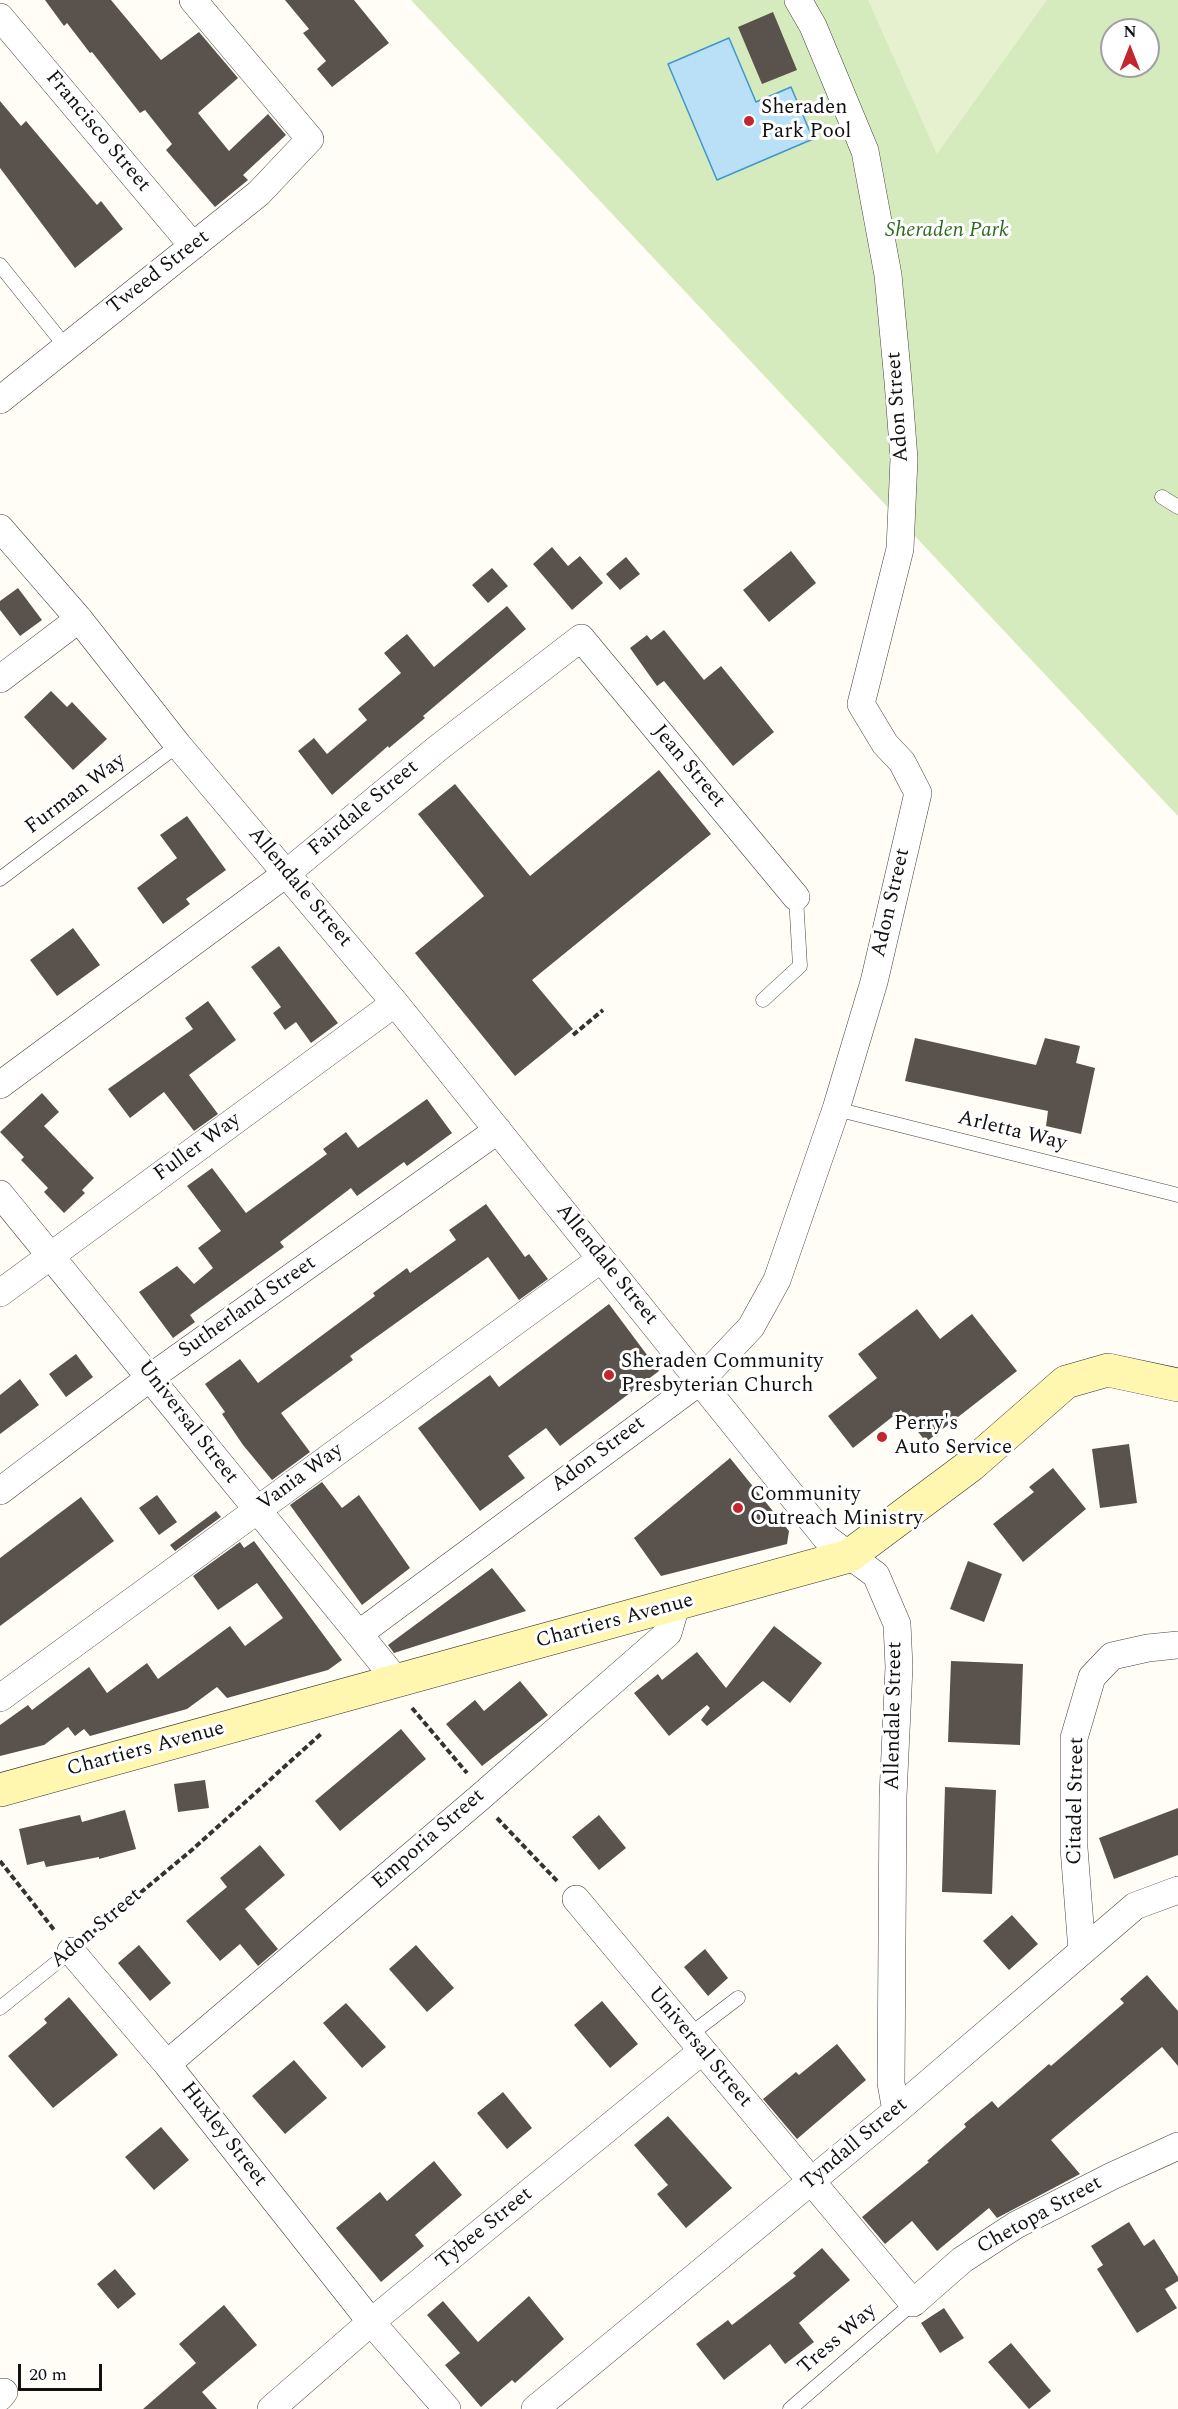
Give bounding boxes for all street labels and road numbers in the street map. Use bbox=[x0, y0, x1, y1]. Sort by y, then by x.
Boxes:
street label: Francisco Street bbox=[39, 66, 155, 198]
street label: Tweed Street bbox=[103, 225, 215, 321]
street label: Adon Street bbox=[883, 351, 915, 463]
street label: Jean Street bbox=[646, 720, 730, 814]
street label: Furman Way bbox=[21, 749, 131, 841]
street label: Fairdale Street bbox=[304, 756, 424, 862]
street label: Allendale Street bbox=[242, 823, 356, 953]
street label: Adon Street bbox=[867, 846, 917, 960]
street label: Arletta Way bbox=[955, 1106, 1069, 1158]
street label: Fuller Way bbox=[150, 1108, 246, 1188]
street label: Allendale Street bbox=[549, 1199, 663, 1331]
street label: Sutherland Street bbox=[174, 1251, 322, 1365]
street label: Universal Street bbox=[131, 1356, 243, 1490]
street label: Adon Street bbox=[547, 1412, 651, 1498]
street label: Vania Way bbox=[253, 1439, 349, 1517]
street label: Chartiers Avenue bbox=[533, 1589, 697, 1655]
street label: Allendale Street bbox=[881, 1641, 909, 1791]
street label: Chartiers Avenue bbox=[64, 1717, 228, 1783]
street label: Citadel Street bbox=[1063, 1737, 1091, 1865]
street label: Emporia Street bbox=[368, 1784, 490, 1896]
street label: Adon Street bbox=[46, 1884, 148, 1974]
street label: Universal Street bbox=[641, 1983, 757, 2113]
street label: Huxley Street bbox=[174, 2078, 272, 2192]
street label: Tyndall Street bbox=[797, 2093, 913, 2197]
street label: Chetopa Street bbox=[973, 2171, 1107, 2261]
street label: Tybee Street bbox=[432, 2182, 538, 2276]
street label: Tress Way bbox=[794, 2299, 882, 2381]

